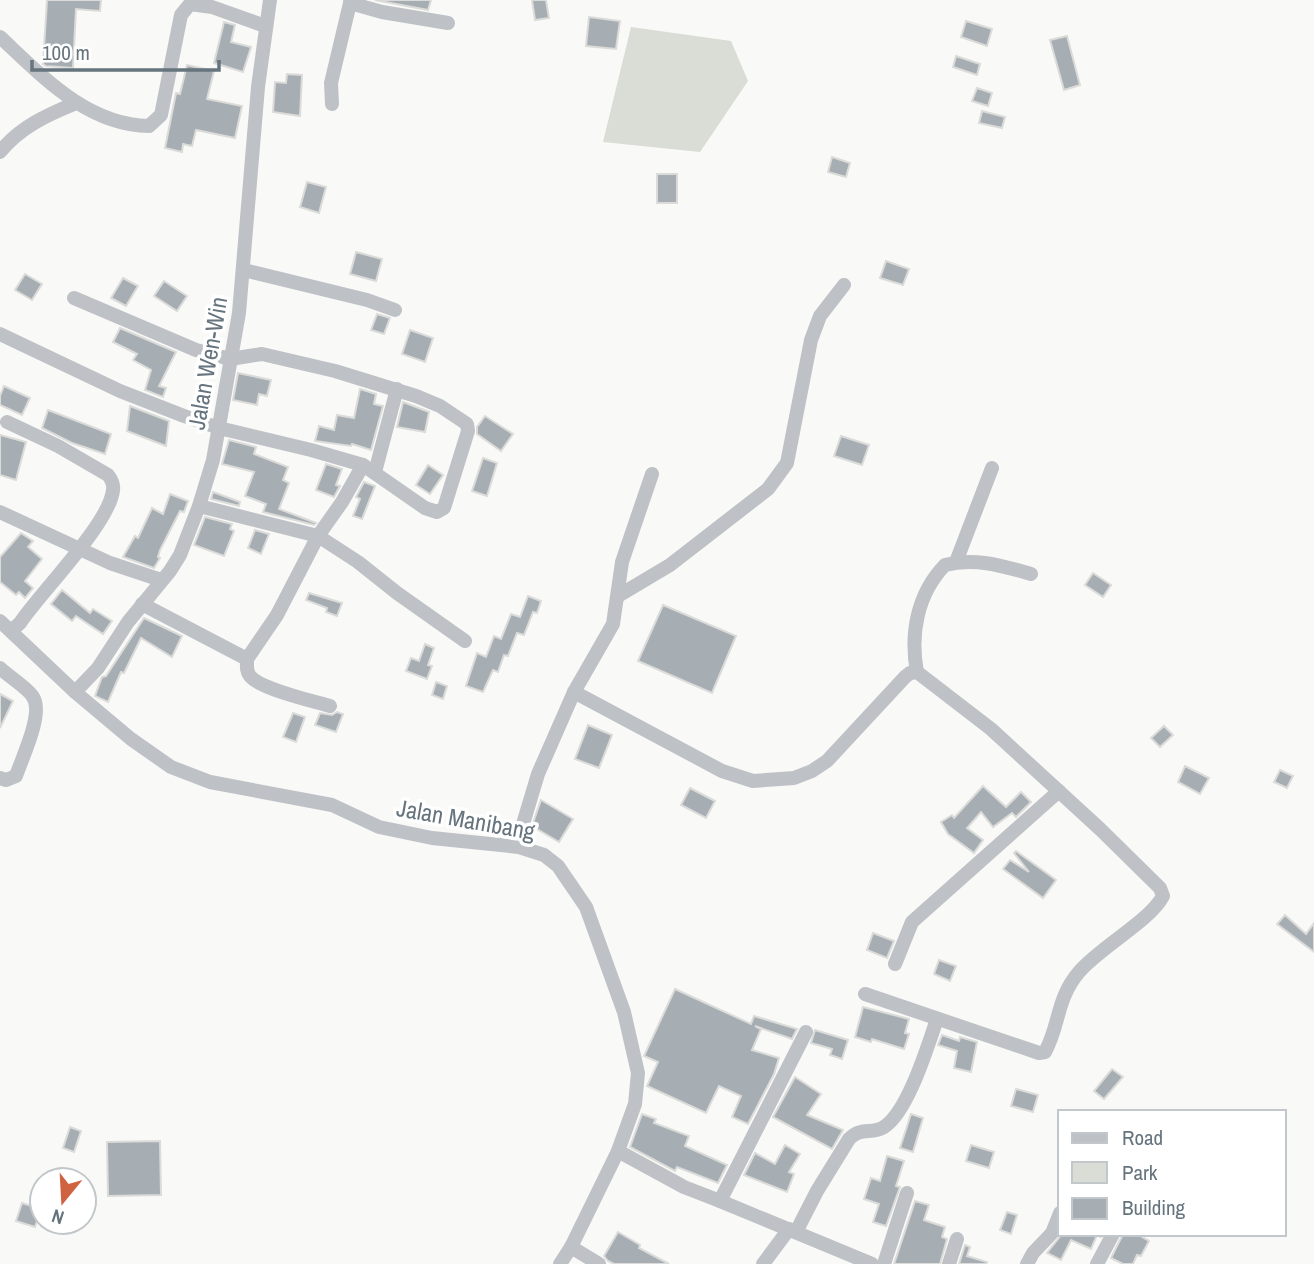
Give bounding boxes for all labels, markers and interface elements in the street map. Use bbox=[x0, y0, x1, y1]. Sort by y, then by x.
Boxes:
scale bar bbox=[32, 28, 219, 72]
text: 100 m bbox=[42, 38, 90, 67]
street label: Jalan Wen-Win bbox=[180, 294, 234, 432]
street label: Jalan Manibang bbox=[394, 791, 538, 847]
legend bbox=[1058, 1110, 1286, 1236]
text: Road bbox=[1122, 1123, 1163, 1152]
text: Park bbox=[1122, 1158, 1158, 1187]
north arrow bbox=[28, 1166, 98, 1236]
text: Building bbox=[1122, 1193, 1186, 1222]
text: N bbox=[48, 1203, 67, 1231]

